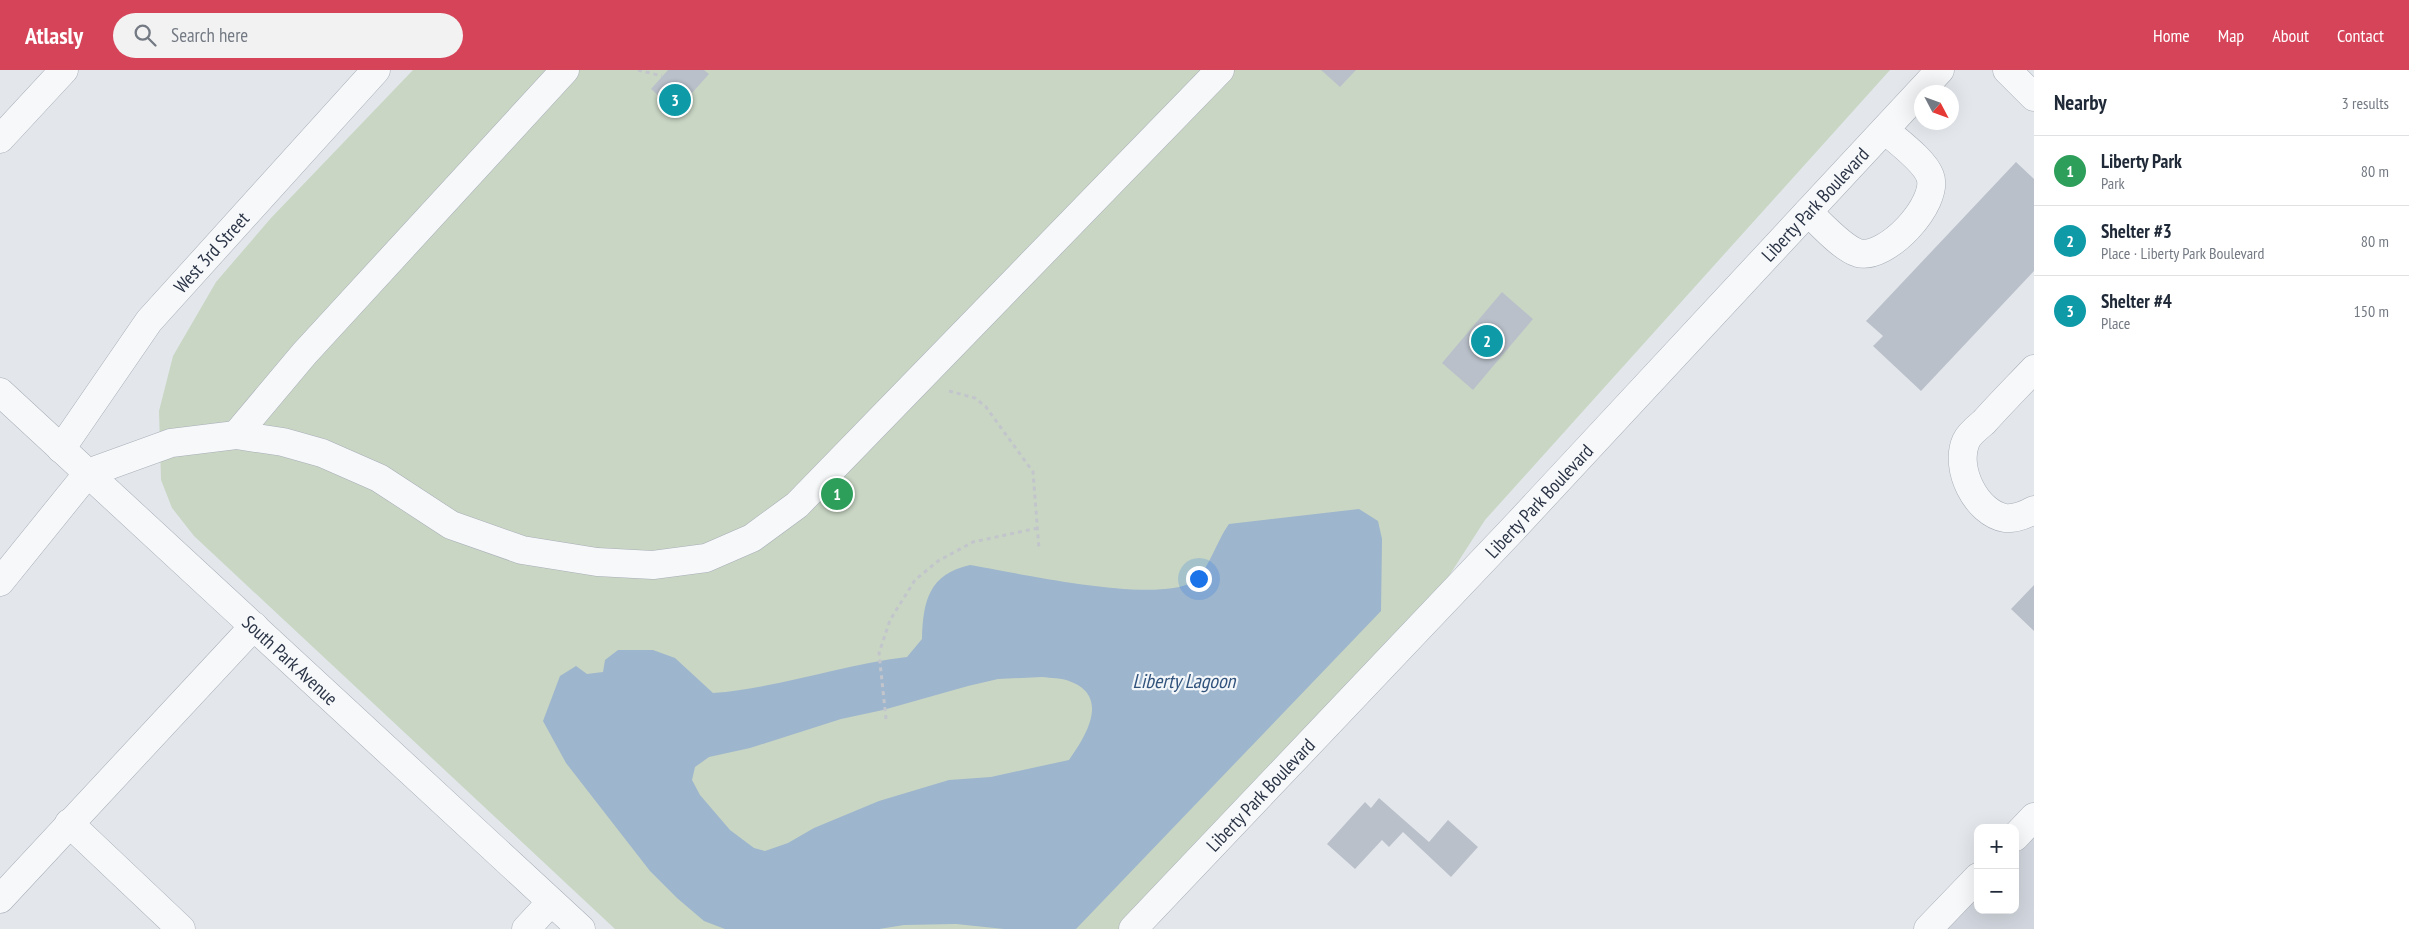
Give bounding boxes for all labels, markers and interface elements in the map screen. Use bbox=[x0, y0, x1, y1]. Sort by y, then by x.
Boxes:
search box bbox=[113, 13, 463, 58]
text: Atlasly bbox=[25, 20, 83, 51]
icon: search bbox=[131, 21, 159, 49]
text: Search here bbox=[171, 23, 248, 47]
text: Home bbox=[2153, 24, 2190, 47]
text: Map bbox=[2218, 24, 2244, 47]
text: About bbox=[2272, 24, 2309, 47]
text: Contact bbox=[2337, 24, 2384, 47]
pin: 3 bbox=[659, 81, 691, 119]
north arrow bbox=[1914, 85, 1959, 130]
text: Nearby bbox=[2054, 89, 2107, 116]
text: 3 results bbox=[2342, 93, 2389, 113]
street label: Liberty Park Boulevard bbox=[1756, 142, 1874, 267]
text: Liberty Park bbox=[2101, 149, 2182, 173]
text: 1 bbox=[2066, 161, 2074, 181]
text: 80 m bbox=[2361, 161, 2389, 181]
text: Park bbox=[2101, 173, 2125, 193]
street label: West 3rd Street bbox=[168, 206, 254, 298]
text: Shelter #3 bbox=[2101, 219, 2172, 243]
text: 2 bbox=[2066, 231, 2074, 251]
text: 80 m bbox=[2361, 231, 2389, 251]
text: Place · Liberty Park Boulevard bbox=[2101, 243, 2264, 263]
text: Shelter #4 bbox=[2101, 289, 2172, 313]
text: 3 bbox=[2066, 301, 2074, 321]
text: 150 m bbox=[2354, 301, 2389, 321]
text: Place bbox=[2101, 313, 2130, 333]
pin: 2 bbox=[1471, 322, 1503, 360]
street label: Liberty Park Boulevard bbox=[1480, 439, 1598, 563]
pin: 1 bbox=[821, 475, 853, 513]
your location bbox=[1186, 566, 1212, 592]
street label: South Park Avenue bbox=[237, 610, 343, 710]
water label: Liberty Lagoon bbox=[1133, 668, 1237, 694]
street label: Liberty Park Boulevard bbox=[1201, 733, 1320, 857]
map controls bbox=[1974, 824, 2019, 914]
button: + bbox=[1974, 824, 2019, 869]
button: − bbox=[1974, 869, 2019, 914]

